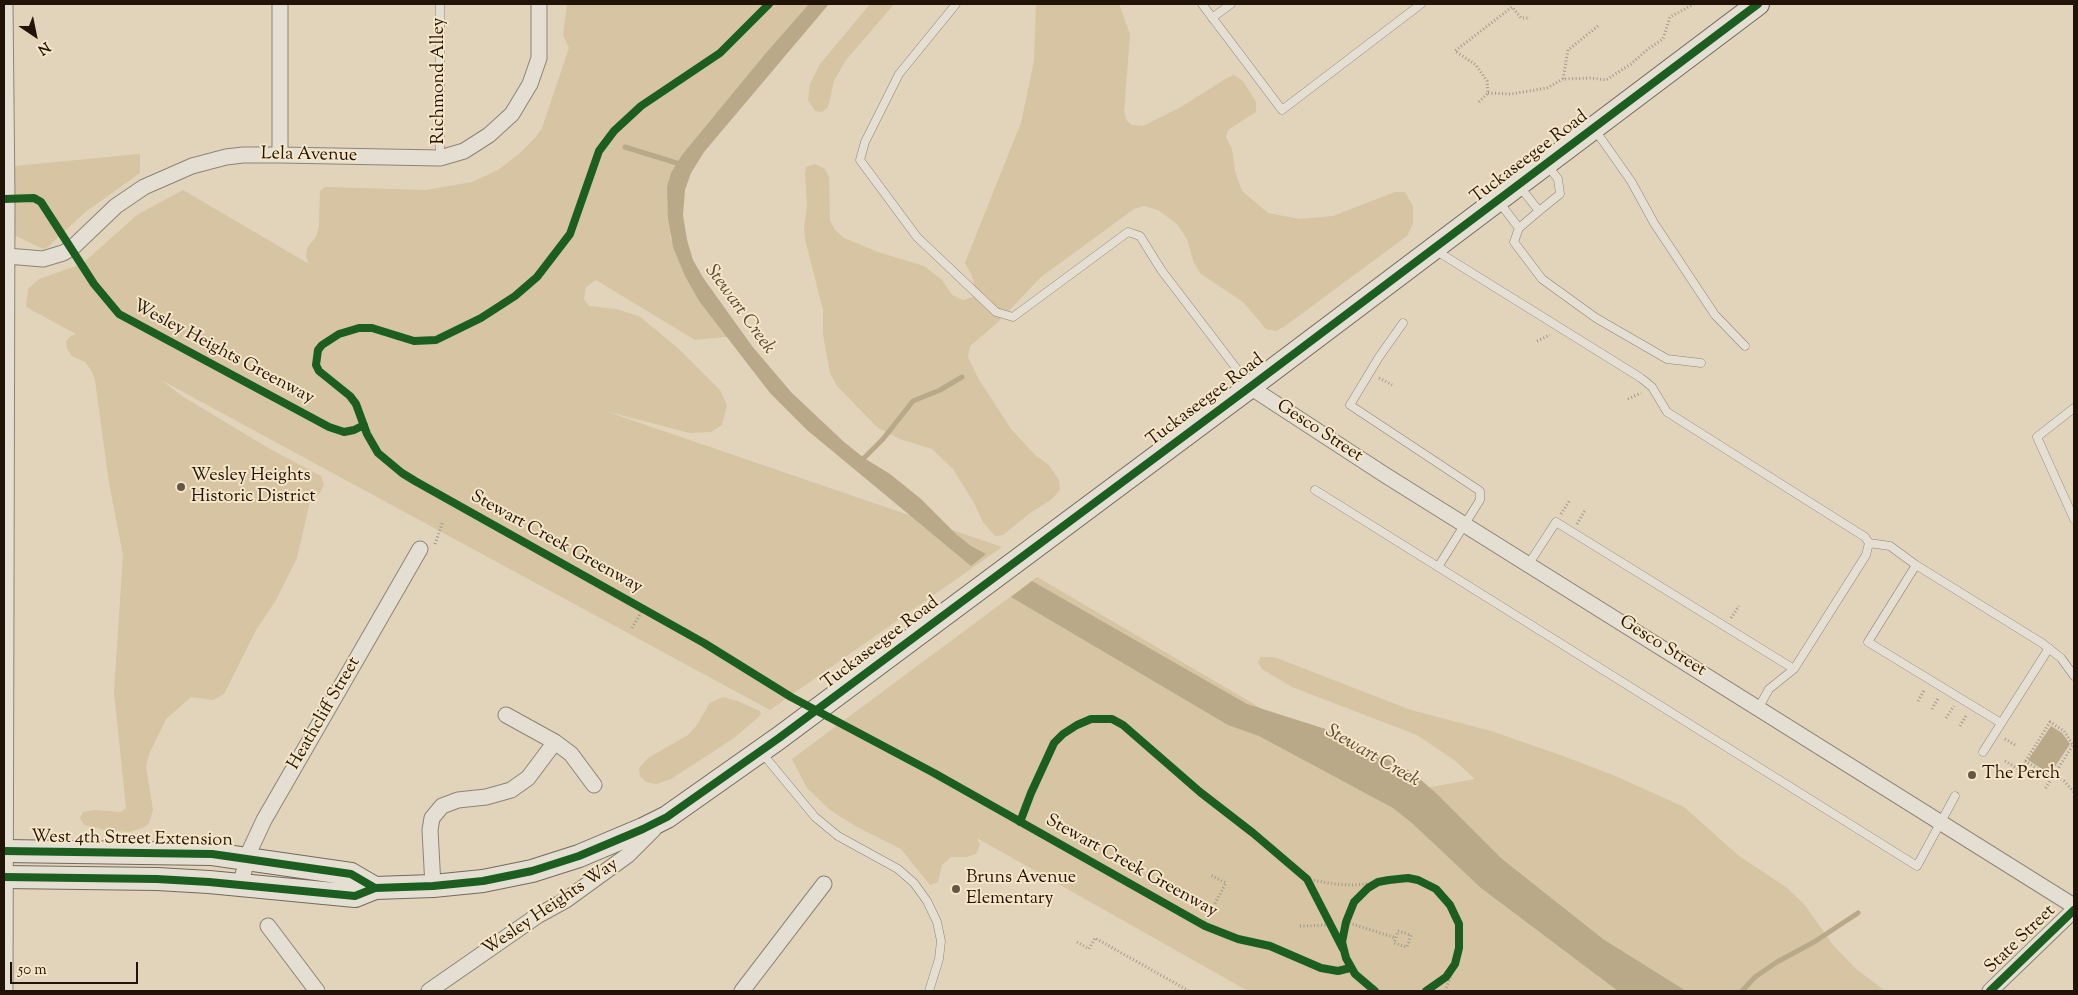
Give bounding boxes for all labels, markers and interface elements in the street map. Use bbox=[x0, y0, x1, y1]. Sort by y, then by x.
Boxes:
north arrow bbox=[10, 10, 60, 60]
street label: Richmond Alley bbox=[429, 17, 451, 145]
text: N bbox=[33, 36, 54, 59]
street label: Tuckaseegee Road bbox=[1467, 107, 1593, 209]
street label: Lela Avenue bbox=[261, 144, 357, 168]
water label: Stewart Creek bbox=[699, 261, 779, 359]
street label: Wesley Heights Greenway bbox=[129, 296, 317, 410]
street label: Tuckaseegee Road bbox=[1143, 350, 1269, 452]
street label: Gesco Street bbox=[1272, 396, 1366, 468]
place label: Wesley Heights Historic District bbox=[191, 466, 316, 508]
marker: Wesley Heights Historic District bbox=[175, 481, 187, 493]
street label: Stewart Creek Greenway bbox=[466, 487, 646, 599]
street label: Tuckaseegee Road bbox=[818, 593, 944, 695]
street label: Gesco Street bbox=[1615, 612, 1709, 682]
street label: Heathcliff Street bbox=[284, 654, 366, 774]
water label: Stewart Creek bbox=[1321, 721, 1423, 793]
place label: The Perch bbox=[1982, 764, 2060, 786]
marker: The Perch bbox=[1966, 769, 1978, 781]
street label: Stewart Creek Greenway bbox=[1041, 811, 1221, 923]
street label: West 4th Street Extension bbox=[31, 827, 233, 853]
street label: Wesley Heights Way bbox=[479, 855, 623, 961]
place label: Bruns Avenue Elementary bbox=[966, 868, 1076, 911]
marker: Bruns Avenue Elementary bbox=[950, 883, 962, 895]
street label: State Street bbox=[1981, 901, 2061, 979]
scale bar bbox=[12, 952, 140, 984]
text: 50 m bbox=[18, 960, 47, 981]

